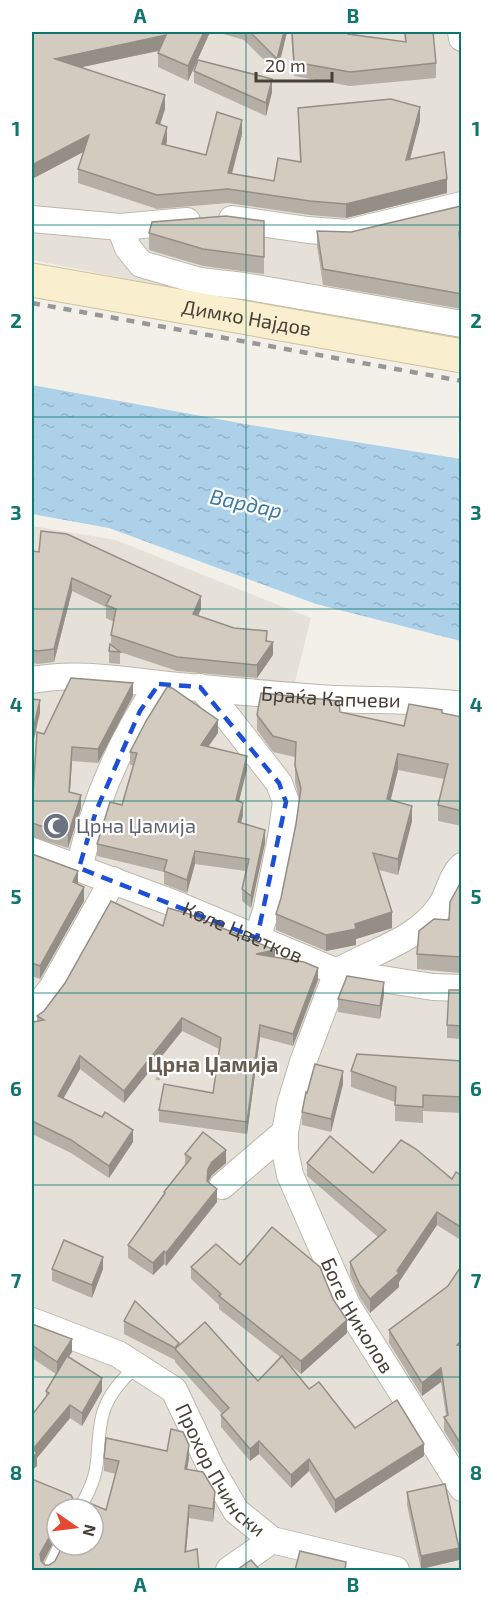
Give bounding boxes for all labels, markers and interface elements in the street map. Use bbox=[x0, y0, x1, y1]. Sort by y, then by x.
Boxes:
text: A bbox=[133, 3, 147, 27]
text: B bbox=[347, 3, 359, 27]
scale bar bbox=[256, 45, 332, 83]
text: 20 m bbox=[265, 54, 306, 76]
text: 1 bbox=[12, 116, 20, 140]
text: 1 bbox=[472, 116, 480, 140]
street label: Димко Најдов bbox=[180, 294, 313, 340]
text: 2 bbox=[10, 308, 22, 332]
text: 2 bbox=[470, 308, 482, 332]
water label: Вардар bbox=[208, 483, 285, 522]
text: 3 bbox=[10, 500, 22, 524]
text: 3 bbox=[470, 500, 482, 524]
street label: Браќа Капчеви bbox=[260, 680, 401, 712]
text: 4 bbox=[10, 692, 23, 716]
text: 4 bbox=[470, 692, 483, 716]
mosque icon: Црна Џамија bbox=[41, 811, 71, 841]
place label: Црна Џамија bbox=[76, 813, 196, 837]
text: 5 bbox=[10, 884, 22, 908]
text: 5 bbox=[470, 884, 482, 908]
street label: Коле Цветков bbox=[180, 896, 307, 967]
district label: Црна Џамија bbox=[148, 1051, 278, 1076]
text: 6 bbox=[10, 1076, 22, 1100]
text: 6 bbox=[470, 1076, 482, 1100]
street label: Боге Николов bbox=[317, 1254, 400, 1377]
text: 7 bbox=[11, 1268, 22, 1292]
text: 7 bbox=[471, 1268, 482, 1292]
street label: Прохор Пчински bbox=[171, 1399, 271, 1541]
text: 8 bbox=[10, 1460, 22, 1484]
text: 8 bbox=[470, 1460, 482, 1484]
north arrow bbox=[45, 1497, 105, 1557]
text: N bbox=[79, 1523, 101, 1539]
text: A bbox=[133, 1572, 147, 1596]
text: B bbox=[347, 1572, 359, 1596]

